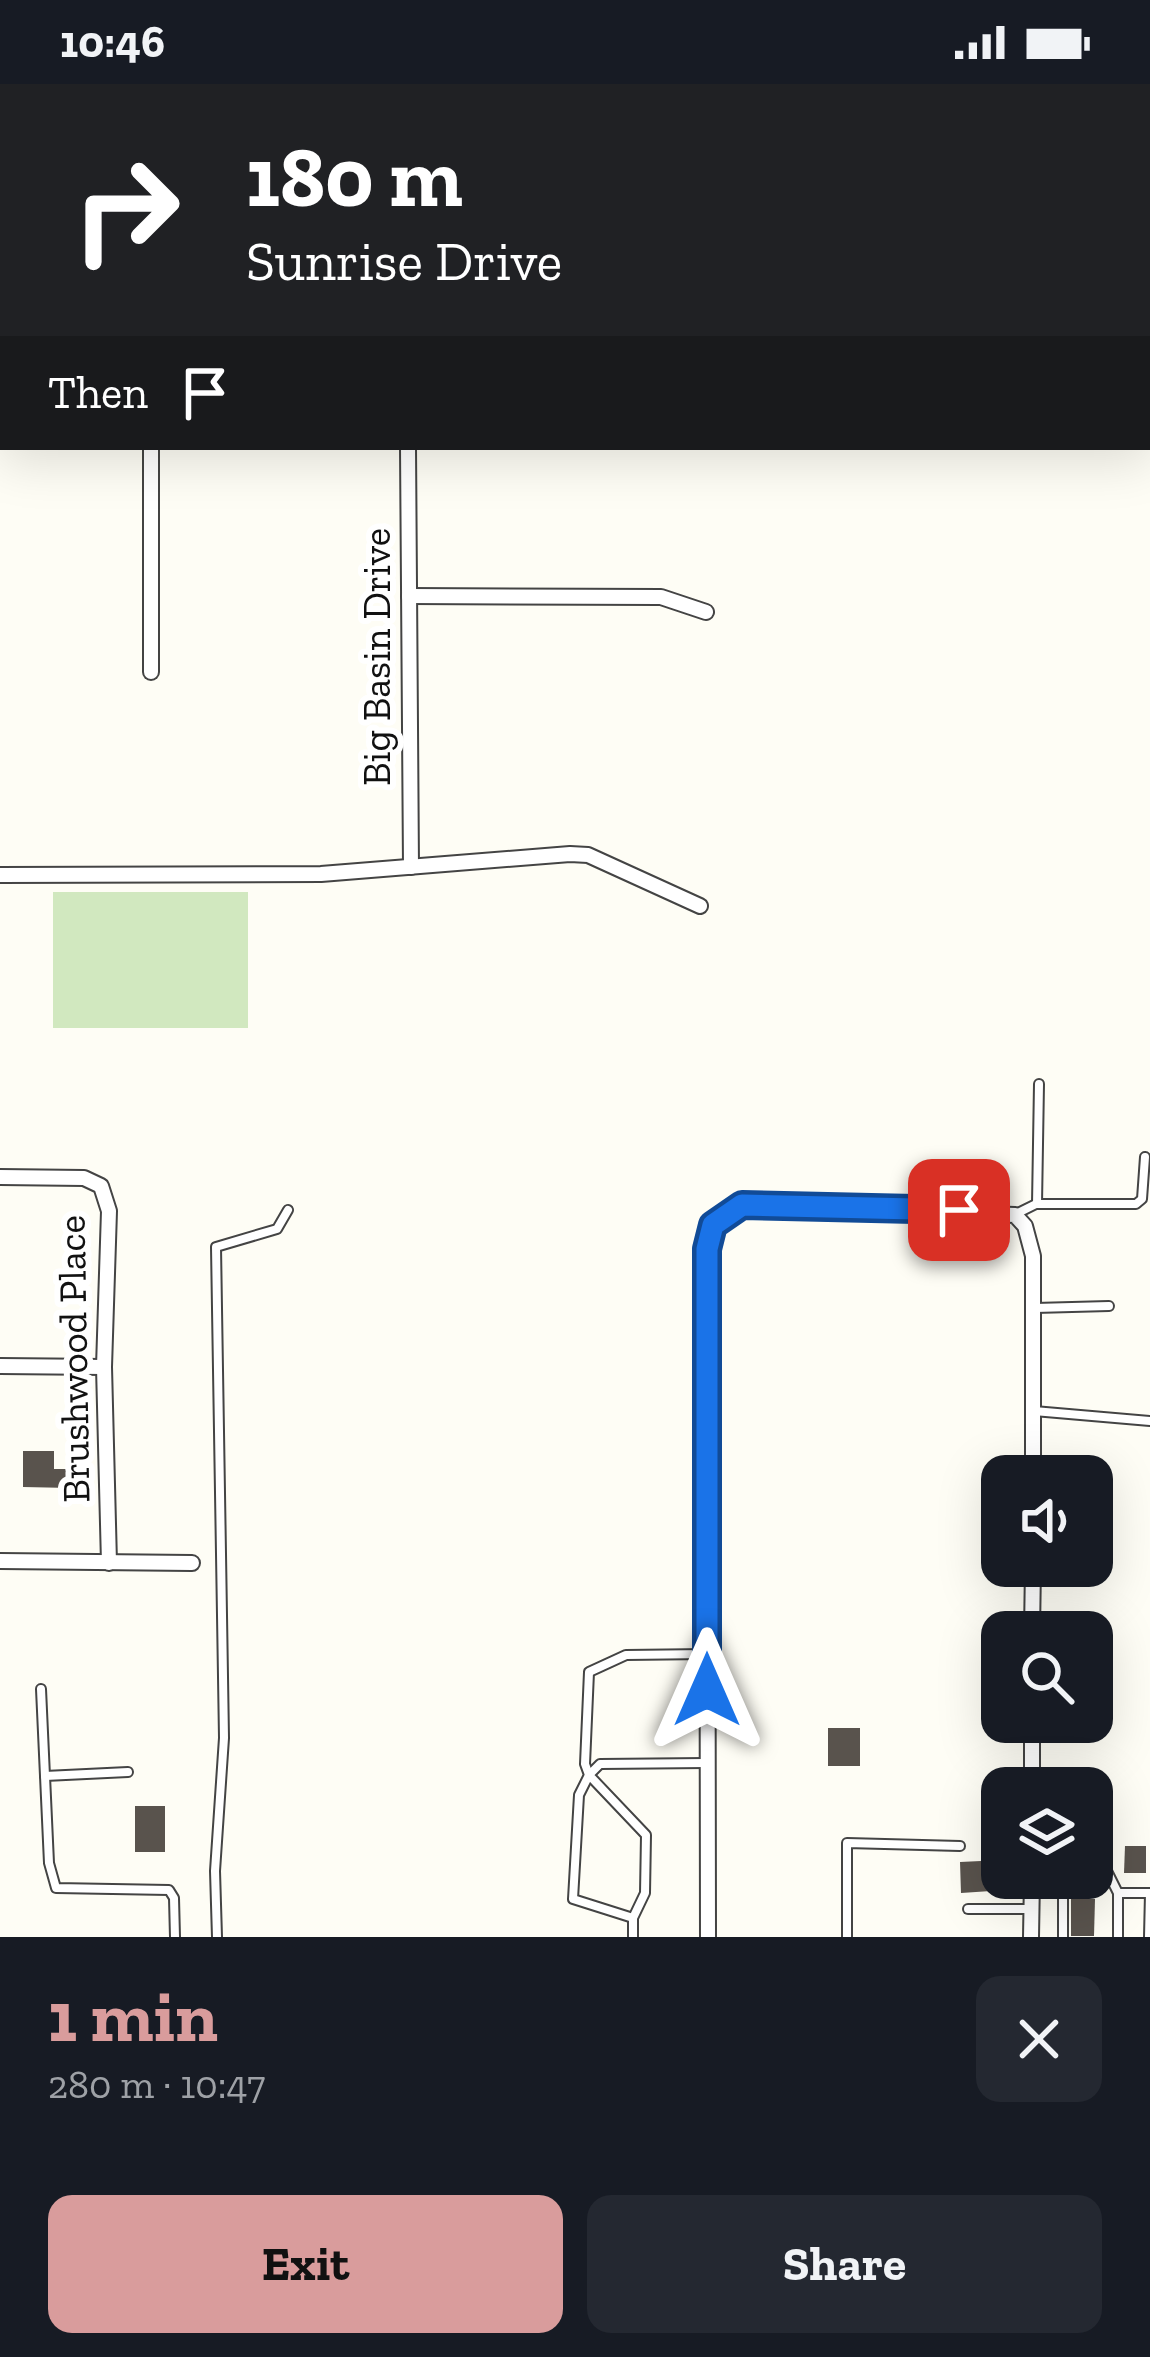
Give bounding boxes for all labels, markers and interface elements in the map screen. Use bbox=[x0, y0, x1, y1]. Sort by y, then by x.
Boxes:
text: 10:46 bbox=[60, 15, 165, 69]
text: 180 m bbox=[246, 127, 463, 228]
icon: right bbox=[48, 132, 204, 288]
text: Sunrise Drive bbox=[246, 229, 562, 294]
icon: arrive bbox=[172, 360, 238, 426]
text: Then bbox=[48, 366, 148, 420]
street label: Big Basin Drive bbox=[353, 528, 400, 786]
pin bbox=[908, 1159, 1010, 1261]
icon: arrive bbox=[926, 1177, 992, 1243]
street label: Brushwood Place bbox=[47, 1215, 100, 1503]
map controls bbox=[981, 1455, 1113, 1899]
button: sound bbox=[981, 1455, 1113, 1587]
button: search bbox=[981, 1611, 1113, 1743]
position arrow bbox=[644, 1627, 770, 1753]
button: layers bbox=[981, 1767, 1113, 1899]
text: 1 min bbox=[48, 1973, 218, 2059]
button: close bbox=[976, 1976, 1102, 2102]
text: 280 m · 10:47 bbox=[48, 2061, 265, 2108]
button: Exit bbox=[48, 2195, 563, 2333]
button: Share bbox=[587, 2195, 1102, 2333]

